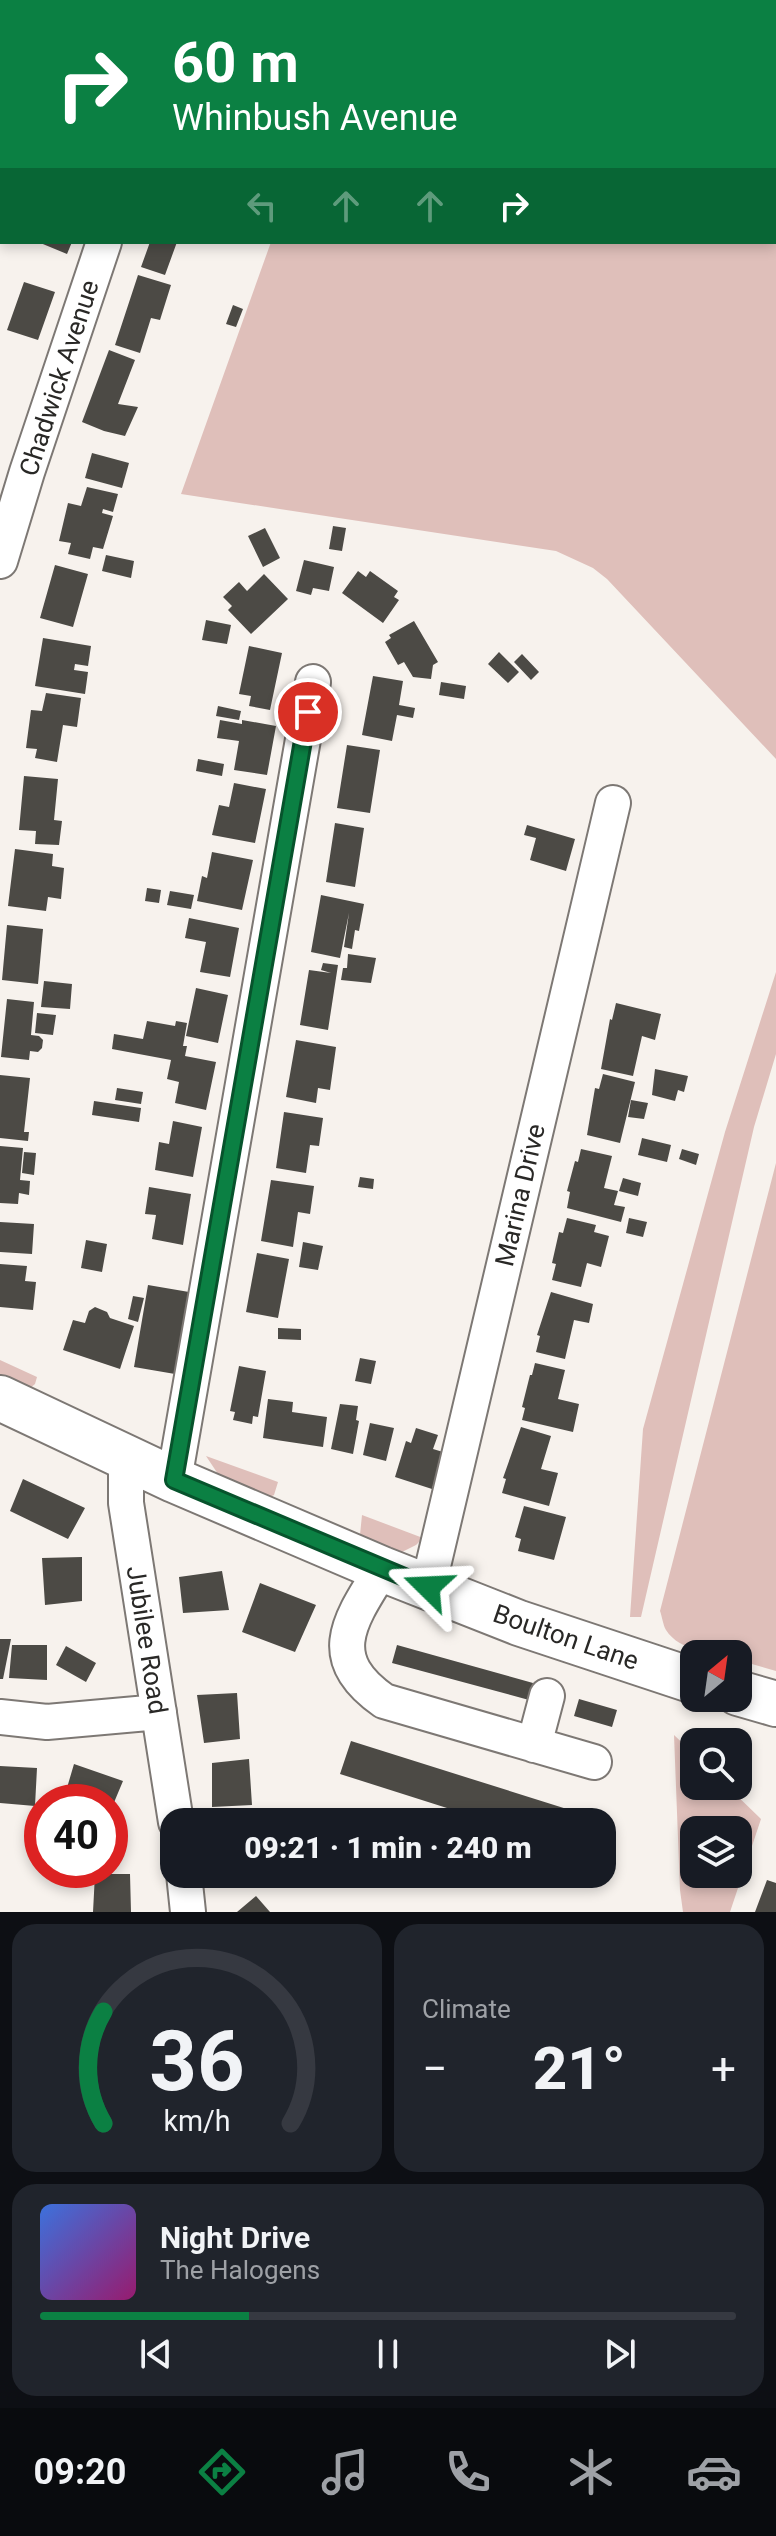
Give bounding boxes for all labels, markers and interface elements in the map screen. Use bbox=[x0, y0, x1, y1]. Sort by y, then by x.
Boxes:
text: 60 m bbox=[172, 30, 299, 96]
icon: right bbox=[40, 32, 144, 136]
text: Whinbush Avenue bbox=[172, 97, 458, 139]
icon: left bbox=[240, 184, 284, 228]
icon: ahead bbox=[324, 184, 368, 228]
icon: ahead bbox=[408, 184, 452, 228]
icon: right bbox=[492, 184, 536, 228]
street label: Chadwick Avenue bbox=[13, 276, 105, 480]
pin bbox=[274, 678, 342, 746]
icon: arrive bbox=[286, 690, 330, 734]
street label: Marina Drive bbox=[489, 1121, 551, 1269]
position arrow bbox=[386, 1545, 470, 1629]
street label: Jubilee Road bbox=[120, 1564, 174, 1716]
street label: Boulton Lane bbox=[489, 1598, 643, 1676]
north arrow bbox=[680, 1640, 752, 1712]
map controls bbox=[680, 1640, 752, 1888]
button: search bbox=[680, 1728, 752, 1800]
speed limit sign: 40 bbox=[24, 1784, 128, 1888]
button: layers bbox=[680, 1816, 752, 1888]
text: 09:21 · 1 min · 240 m bbox=[244, 1830, 532, 1865]
text: Climate bbox=[422, 1994, 511, 2024]
text: 36 bbox=[149, 2013, 245, 2110]
text: 21° bbox=[533, 2033, 626, 2104]
text: − bbox=[422, 2043, 447, 2095]
text: + bbox=[711, 2043, 736, 2095]
text: km/h bbox=[163, 2104, 231, 2138]
text: Night Drive bbox=[160, 2220, 310, 2255]
text: The Halogens bbox=[160, 2255, 320, 2285]
icon: previous bbox=[134, 2332, 178, 2376]
icon: pause bbox=[366, 2332, 410, 2376]
icon: next bbox=[598, 2332, 642, 2376]
icon: directions bbox=[194, 2444, 250, 2500]
icon: music bbox=[317, 2444, 373, 2500]
icon: phone bbox=[440, 2444, 496, 2500]
icon: climate bbox=[563, 2444, 619, 2500]
icon: car bbox=[686, 2444, 742, 2500]
text: 09:20 bbox=[34, 2451, 126, 2493]

